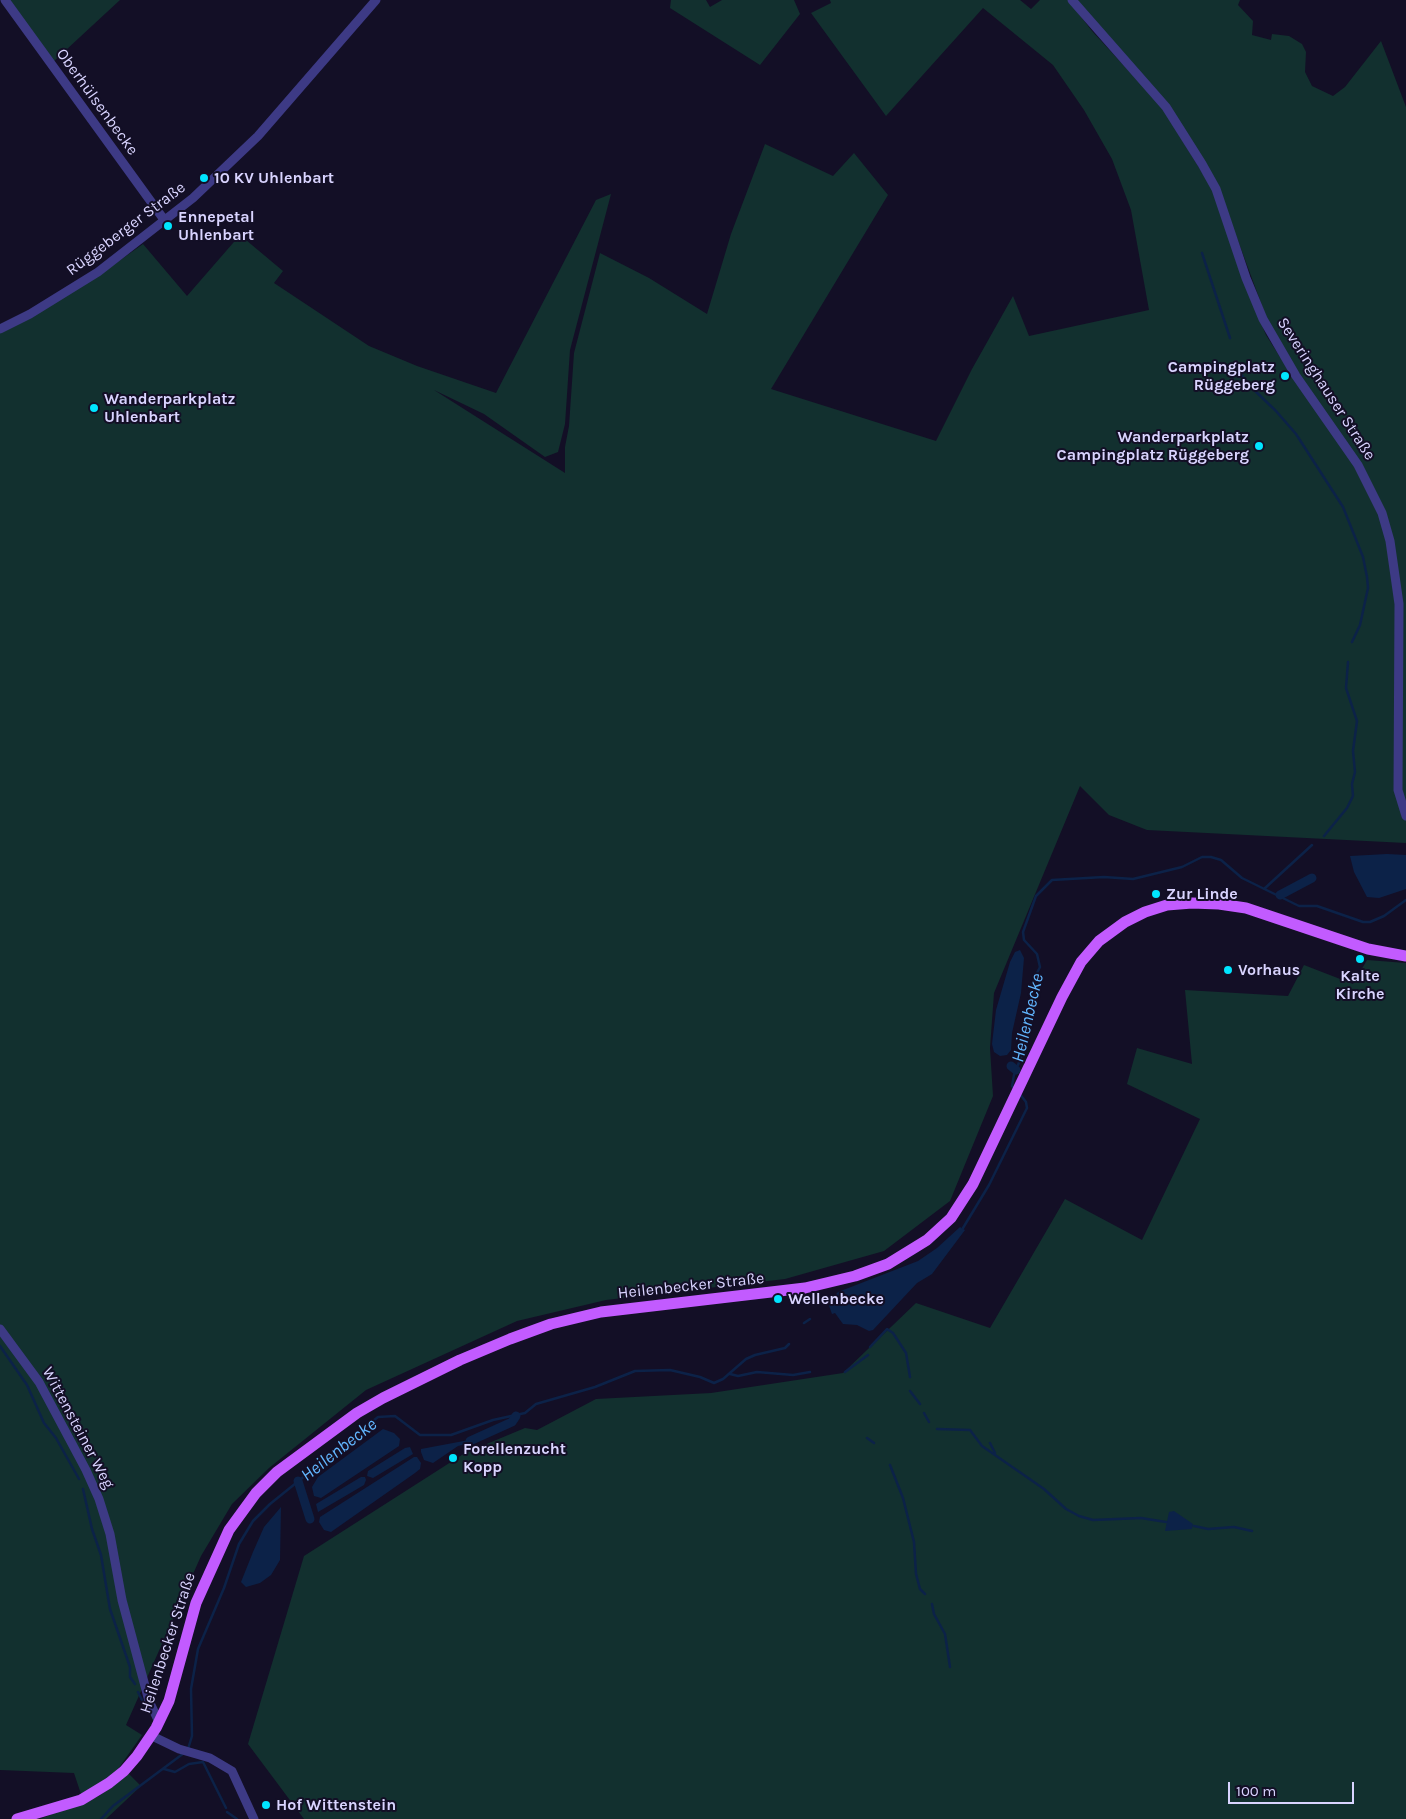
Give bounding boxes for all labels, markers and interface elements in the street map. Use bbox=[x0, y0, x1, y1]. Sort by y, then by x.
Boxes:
street label: Oberhülsenbecke bbox=[52, 45, 142, 159]
place label: 10 KV Uhlenbart bbox=[214, 168, 334, 188]
marker: 10 KV Uhlenbart bbox=[198, 172, 210, 184]
street label: Rüggeberger Straße bbox=[63, 178, 189, 280]
place label: Ennepetal Uhlenbart bbox=[178, 207, 255, 245]
marker: Ennepetal Uhlenbart bbox=[162, 220, 174, 232]
street label: Severinghauser Straße bbox=[1273, 314, 1379, 464]
place label: Campingplatz Rüggeberg bbox=[1168, 357, 1275, 395]
marker: Campingplatz Rüggeberg bbox=[1279, 370, 1291, 382]
place label: Wanderparkplatz Uhlenbart bbox=[104, 389, 236, 427]
marker: Wanderparkplatz Uhlenbart bbox=[88, 402, 100, 414]
place label: Wanderparkplatz Campingplatz Rüggeberg bbox=[1057, 427, 1249, 465]
marker: Wanderparkplatz Campingplatz Rüggeberg bbox=[1253, 440, 1265, 452]
place label: Zur Linde bbox=[1166, 884, 1238, 904]
marker: Zur Linde bbox=[1150, 888, 1162, 900]
marker: Kalte Kirche bbox=[1354, 953, 1366, 965]
place label: Vorhaus bbox=[1238, 960, 1300, 980]
marker: Vorhaus bbox=[1222, 964, 1234, 976]
place label: Kalte Kirche bbox=[1336, 966, 1384, 1004]
water label: Heilenbecke bbox=[1007, 972, 1049, 1064]
street label: Heilenbecker Straße bbox=[617, 1269, 765, 1303]
place label: Wellenbecke bbox=[788, 1289, 884, 1309]
marker: Wellenbecke bbox=[772, 1293, 784, 1305]
street label: Wittensteiner Weg bbox=[38, 1364, 118, 1492]
water label: Heilenbecke bbox=[297, 1414, 381, 1486]
place label: Forellenzucht Kopp bbox=[463, 1439, 566, 1477]
marker: Forellenzucht Kopp bbox=[447, 1452, 459, 1464]
street label: Heilenbecker Straße bbox=[136, 1570, 200, 1716]
scale bar bbox=[1231, 1772, 1357, 1804]
text: 100 m bbox=[1236, 1782, 1276, 1800]
place label: Hof Wittenstein bbox=[276, 1795, 396, 1815]
marker: Hof Wittenstein bbox=[260, 1799, 272, 1811]

